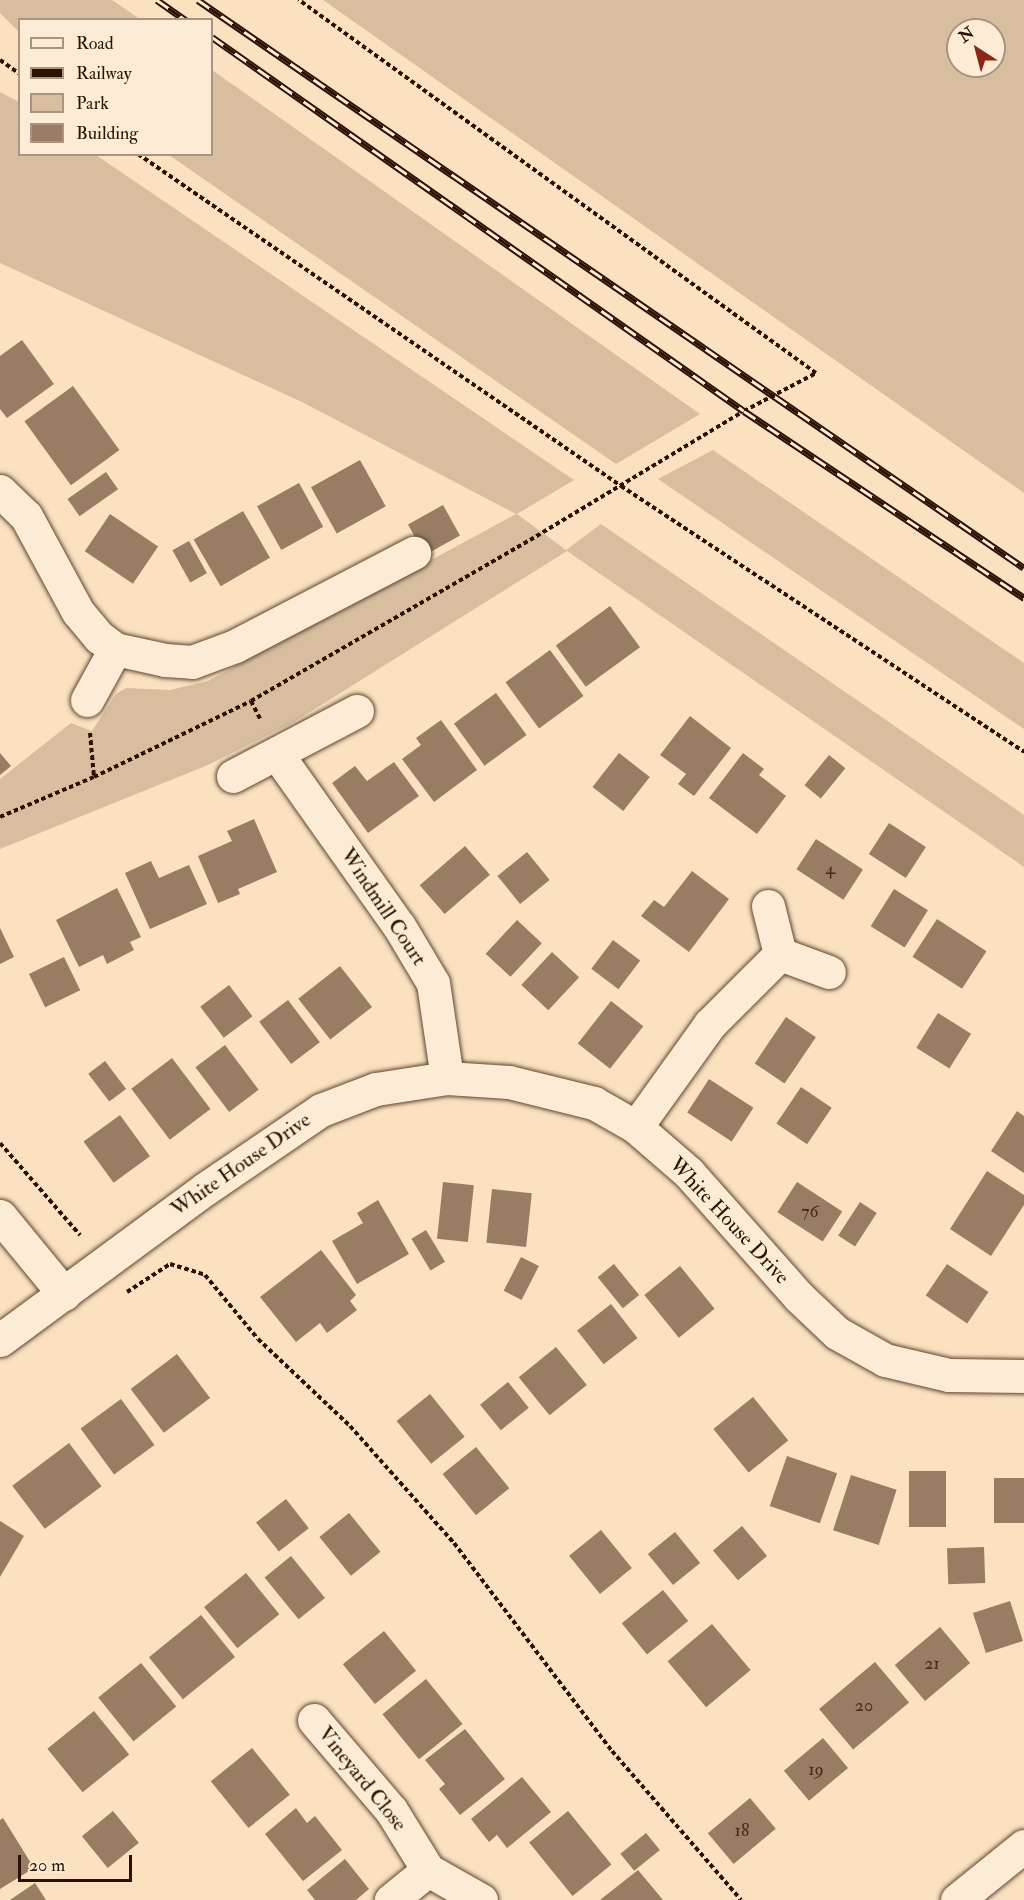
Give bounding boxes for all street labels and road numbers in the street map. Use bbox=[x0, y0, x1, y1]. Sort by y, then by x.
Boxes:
street label: Windmill Court bbox=[334, 844, 432, 970]
street label: White House Drive bbox=[166, 1108, 316, 1222]
street label: White House Drive bbox=[664, 1152, 794, 1290]
street label: Vineyard Close bbox=[312, 1722, 412, 1836]

